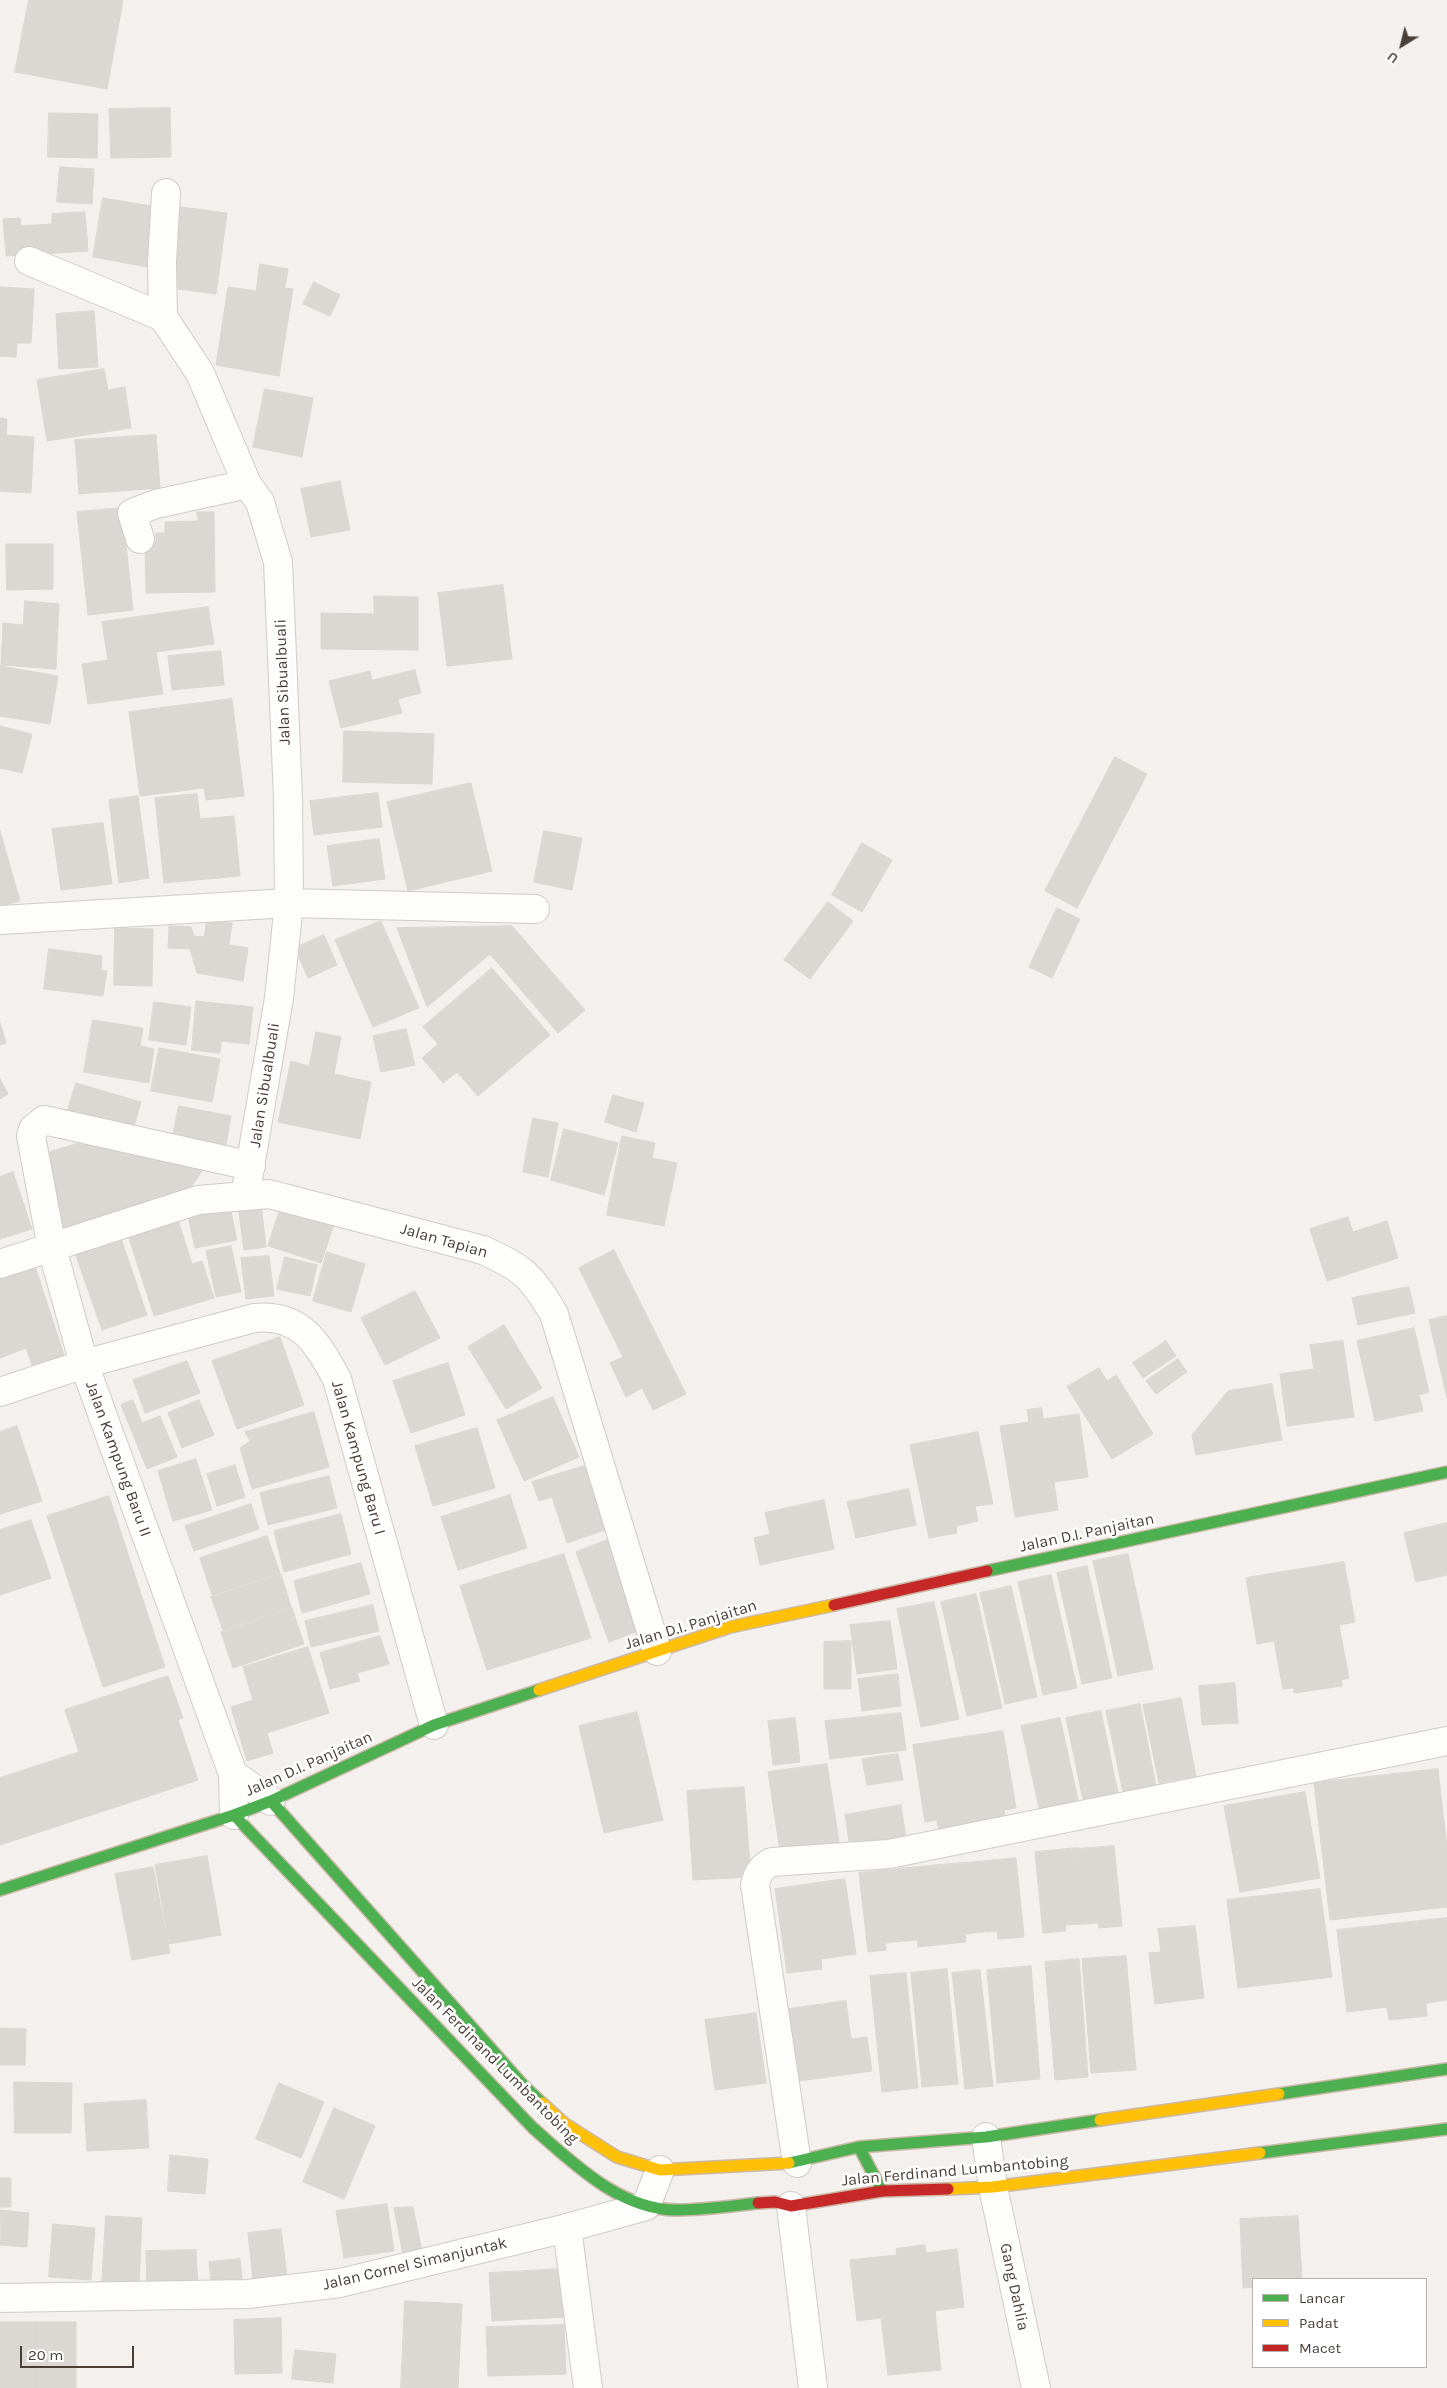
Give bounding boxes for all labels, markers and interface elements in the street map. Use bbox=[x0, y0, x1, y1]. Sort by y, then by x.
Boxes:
north arrow bbox=[1377, 20, 1427, 70]
text: U bbox=[1384, 48, 1402, 67]
street label: Jalan Sibualbuali bbox=[271, 619, 295, 745]
street label: Jalan Sibualbuali bbox=[246, 1021, 284, 1149]
street label: Jalan Tapian bbox=[398, 1219, 490, 1263]
street label: Jalan Kampung Baru II bbox=[81, 1379, 155, 1539]
street label: Jalan Kampung Baru I bbox=[327, 1379, 389, 1537]
street label: Jalan D.I. Panjaitan bbox=[1018, 1509, 1156, 1557]
street label: Jalan D.I. Panjaitan bbox=[623, 1596, 759, 1654]
street label: Jalan D.I. Panjaitan bbox=[243, 1727, 375, 1801]
street label: Jalan Ferdinand Lumbantobing bbox=[408, 1974, 582, 2148]
street label: Jalan Ferdinand Lumbantobing bbox=[841, 2152, 1069, 2190]
street label: Jalan Cornel Simanjuntak bbox=[321, 2233, 509, 2295]
street label: Gang Dahlia bbox=[995, 2242, 1033, 2332]
legend bbox=[1252, 2278, 1427, 2368]
text: Lancar bbox=[1299, 2289, 1345, 2307]
text: Padat bbox=[1299, 2314, 1338, 2332]
scale bar bbox=[22, 2336, 136, 2368]
text: Macet bbox=[1299, 2339, 1341, 2357]
text: 20 m bbox=[28, 2346, 63, 2364]

